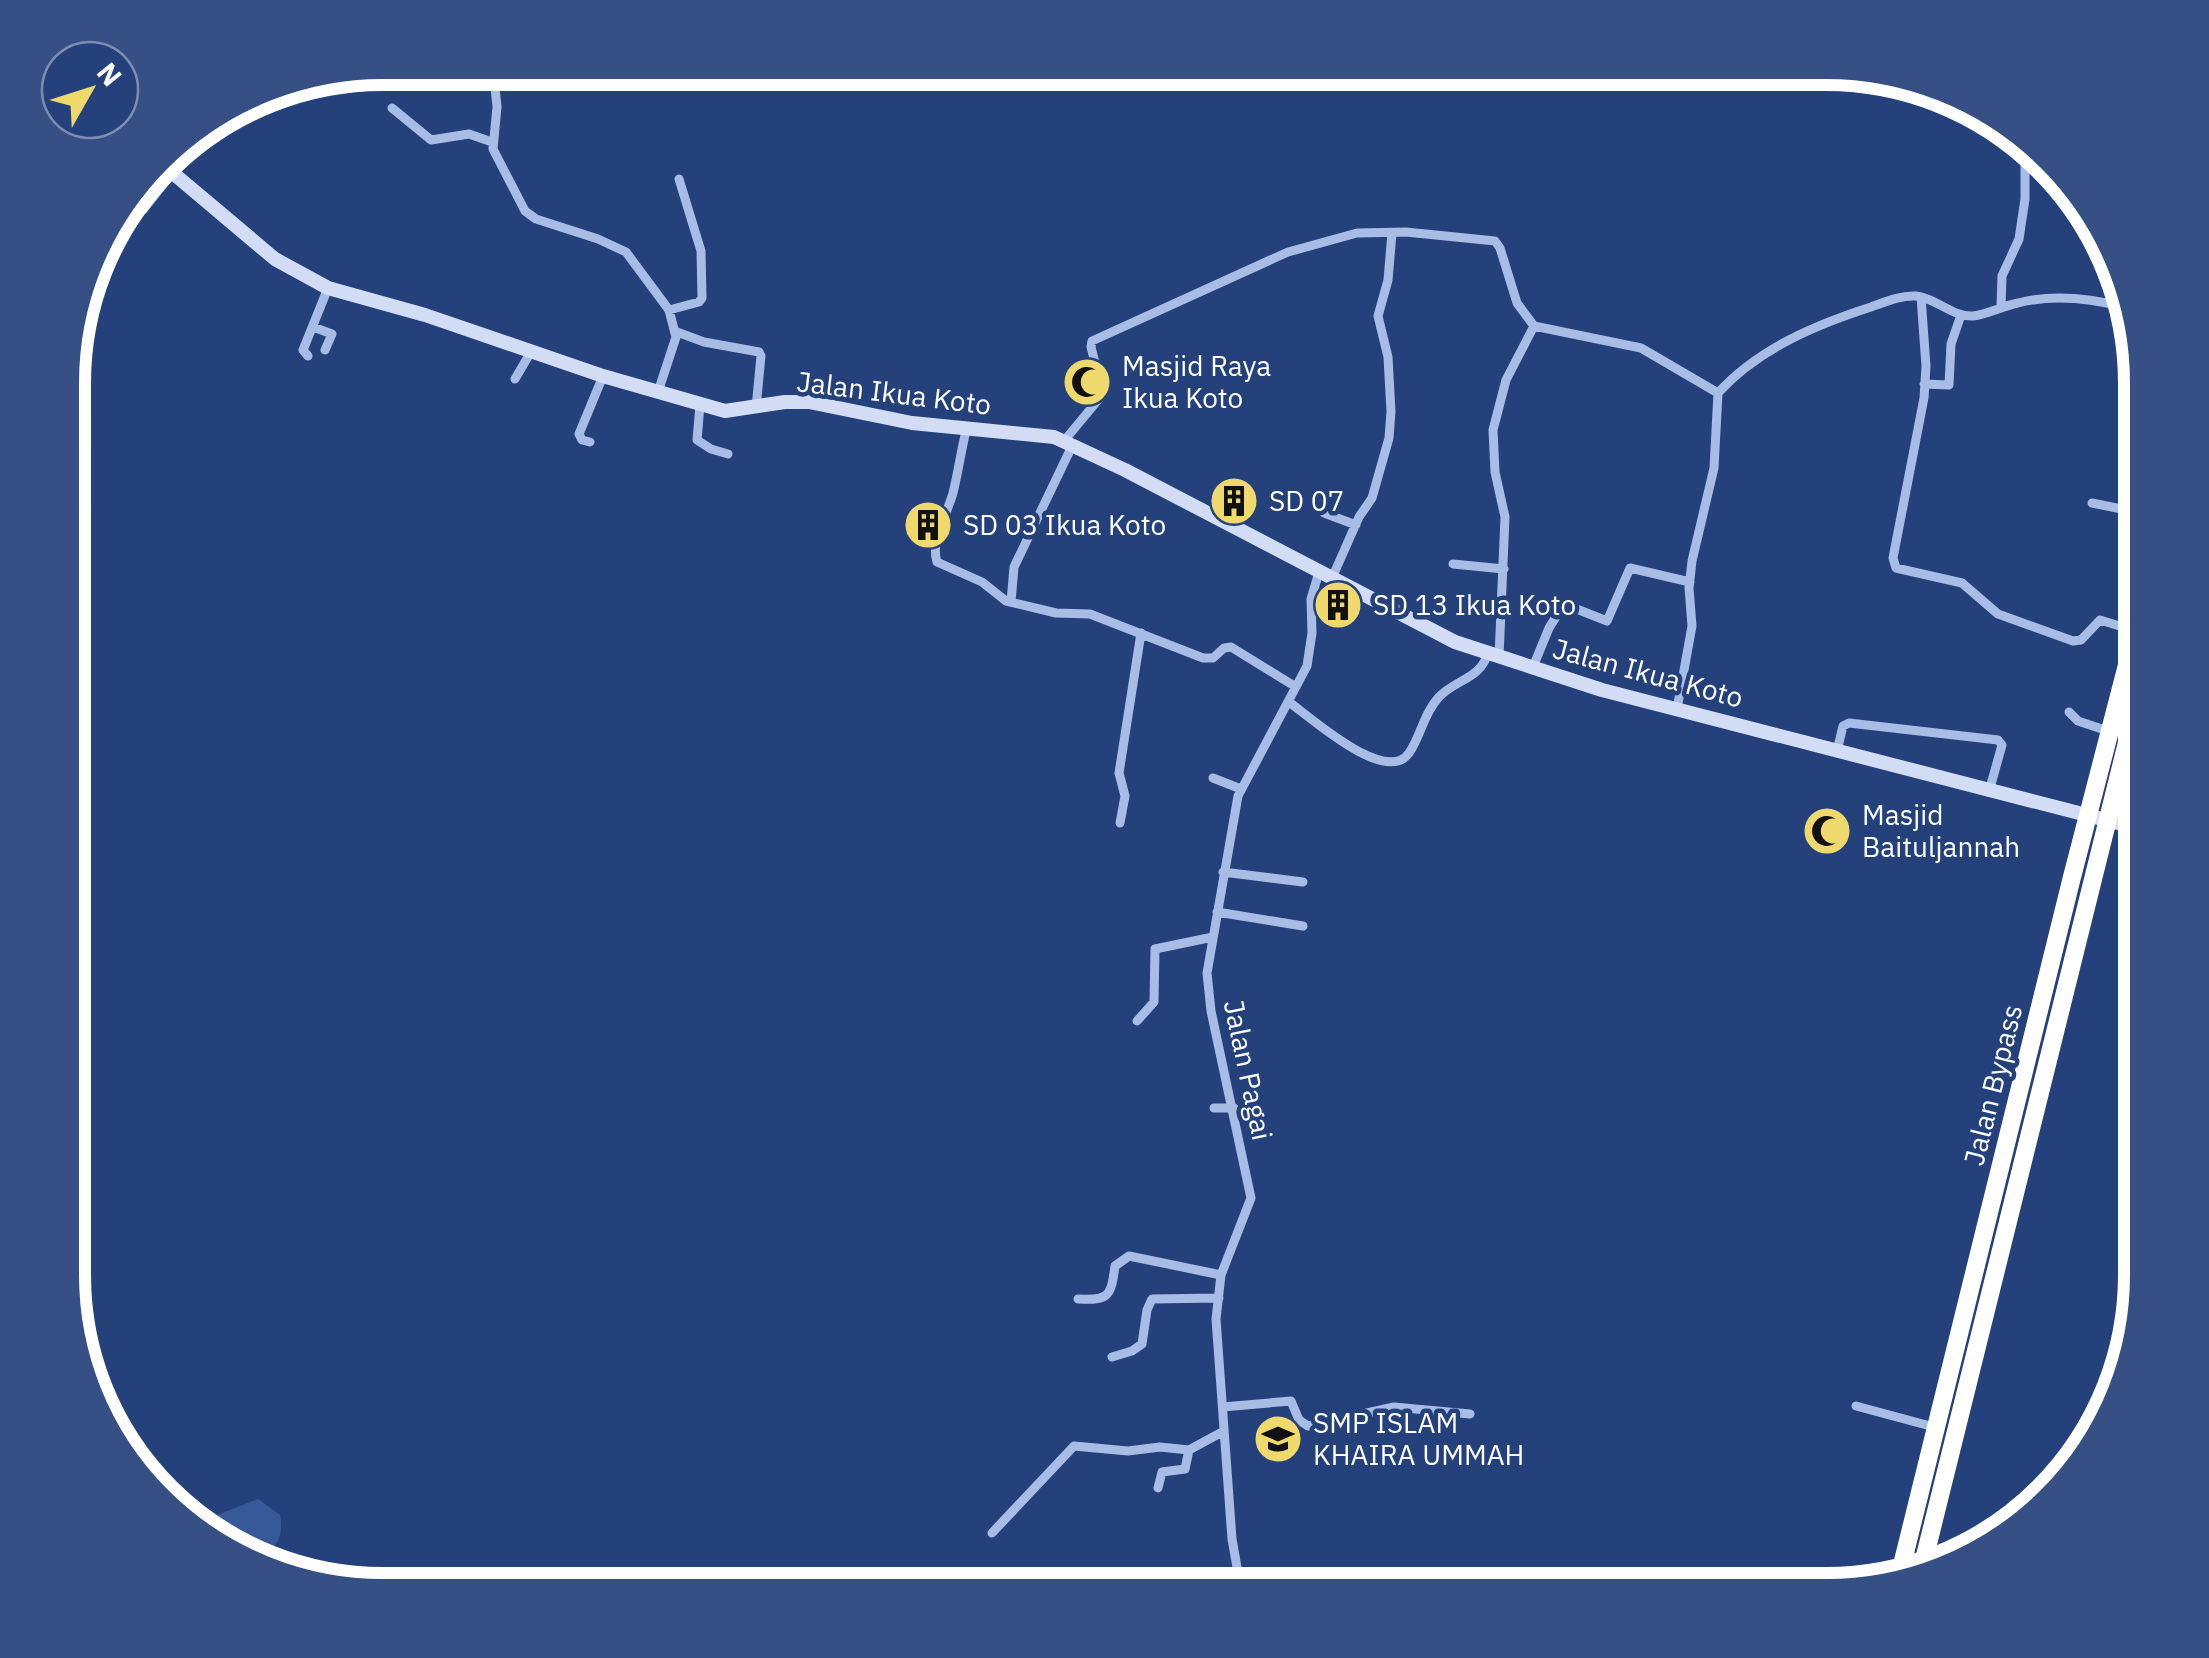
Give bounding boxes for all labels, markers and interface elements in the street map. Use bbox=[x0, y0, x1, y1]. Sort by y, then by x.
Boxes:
north arrow bbox=[40, 40, 140, 140]
text: N bbox=[89, 54, 131, 93]
place label: Masjid Raya Ikua Koto bbox=[1122, 347, 1271, 416]
mosque icon: Masjid Raya Ikua Koto bbox=[1061, 356, 1113, 408]
street label: Jalan Ikua Koto bbox=[795, 362, 993, 423]
building icon: SD 07 bbox=[1208, 475, 1260, 527]
place label: SD 07 bbox=[1269, 482, 1344, 519]
building icon: SD 03 Ikua Koto bbox=[902, 499, 954, 551]
place label: SD 03 Ikua Koto bbox=[963, 506, 1166, 543]
building icon: SD 13 Ikua Koto bbox=[1312, 579, 1364, 631]
place label: SD 13 Ikua Koto bbox=[1373, 586, 1576, 623]
street label: Jalan Ikua Koto bbox=[1549, 629, 1747, 716]
place label: Masjid Baituljannah bbox=[1862, 796, 2020, 865]
mosque icon: Masjid Baituljannah bbox=[1801, 805, 1853, 857]
street label: Jalan Pagai bbox=[1216, 996, 1281, 1143]
street label: Jalan Bypass bbox=[1955, 1001, 2030, 1169]
place label: SMP ISLAM KHAIRA UMMAH bbox=[1313, 1404, 1524, 1473]
school or university icon: SMP ISLAM KHAIRA UMMAH bbox=[1252, 1413, 1304, 1465]

